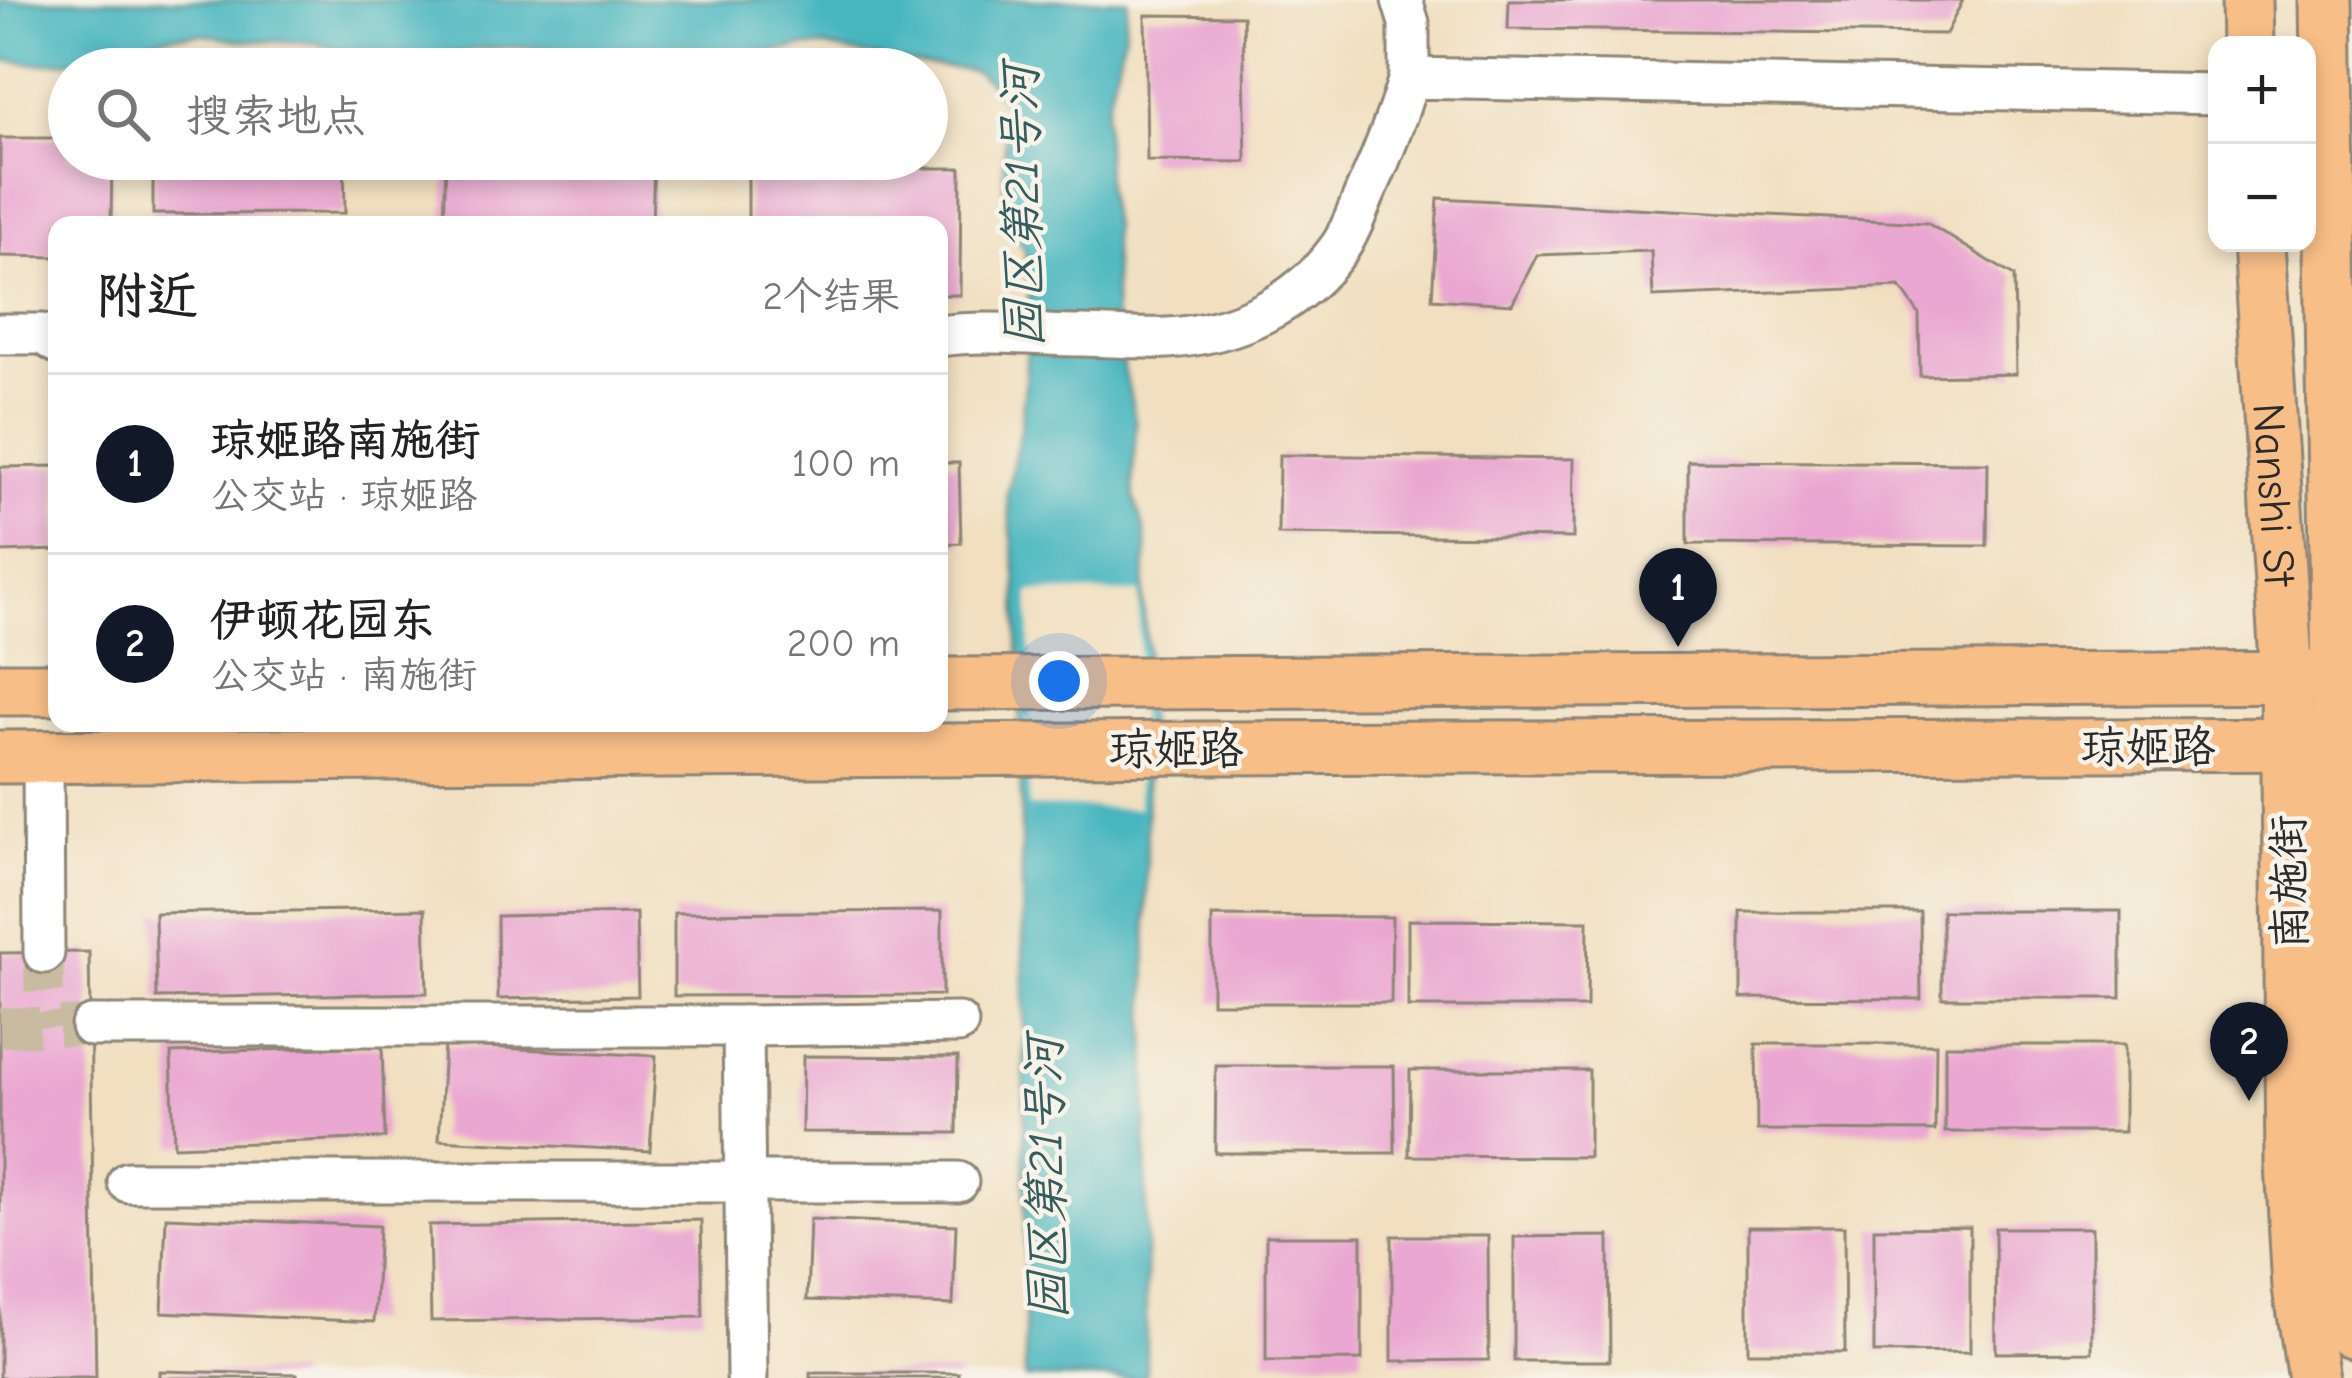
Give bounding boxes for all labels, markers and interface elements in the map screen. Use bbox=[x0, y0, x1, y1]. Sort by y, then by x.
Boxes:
map controls bbox=[2208, 36, 2316, 252]
button: + bbox=[2208, 36, 2316, 144]
search box bbox=[48, 48, 948, 180]
water label: 园区第21号河 bbox=[992, 56, 1052, 349]
icon: search bbox=[90, 81, 156, 147]
text: 搜索地点 bbox=[186, 90, 366, 142]
button: − bbox=[2208, 144, 2316, 252]
text: 附近 bbox=[96, 267, 198, 326]
text: 2个结果 bbox=[763, 274, 900, 319]
street label: Nanshi St bbox=[2242, 401, 2306, 589]
text: 琼姬路南施街 bbox=[210, 414, 480, 466]
text: 1 bbox=[127, 441, 143, 486]
text: 100 m bbox=[792, 441, 900, 486]
text: 公交站 · 琼姬路 bbox=[210, 473, 477, 518]
pin: 1 bbox=[1639, 548, 1717, 647]
text: 伊顿花园东 bbox=[210, 594, 435, 646]
text: 2 bbox=[125, 621, 145, 666]
text: 200 m bbox=[787, 621, 900, 666]
your location bbox=[1029, 651, 1089, 711]
text: 公交站 · 南施街 bbox=[210, 653, 477, 698]
street label: 琼姬路 bbox=[2080, 721, 2216, 773]
street label: 琼姬路 bbox=[1108, 723, 1244, 775]
street label: 南施街 bbox=[2262, 814, 2316, 950]
pin: 2 bbox=[2210, 1002, 2288, 1101]
water label: 园区第21号河 bbox=[1016, 1028, 1076, 1321]

